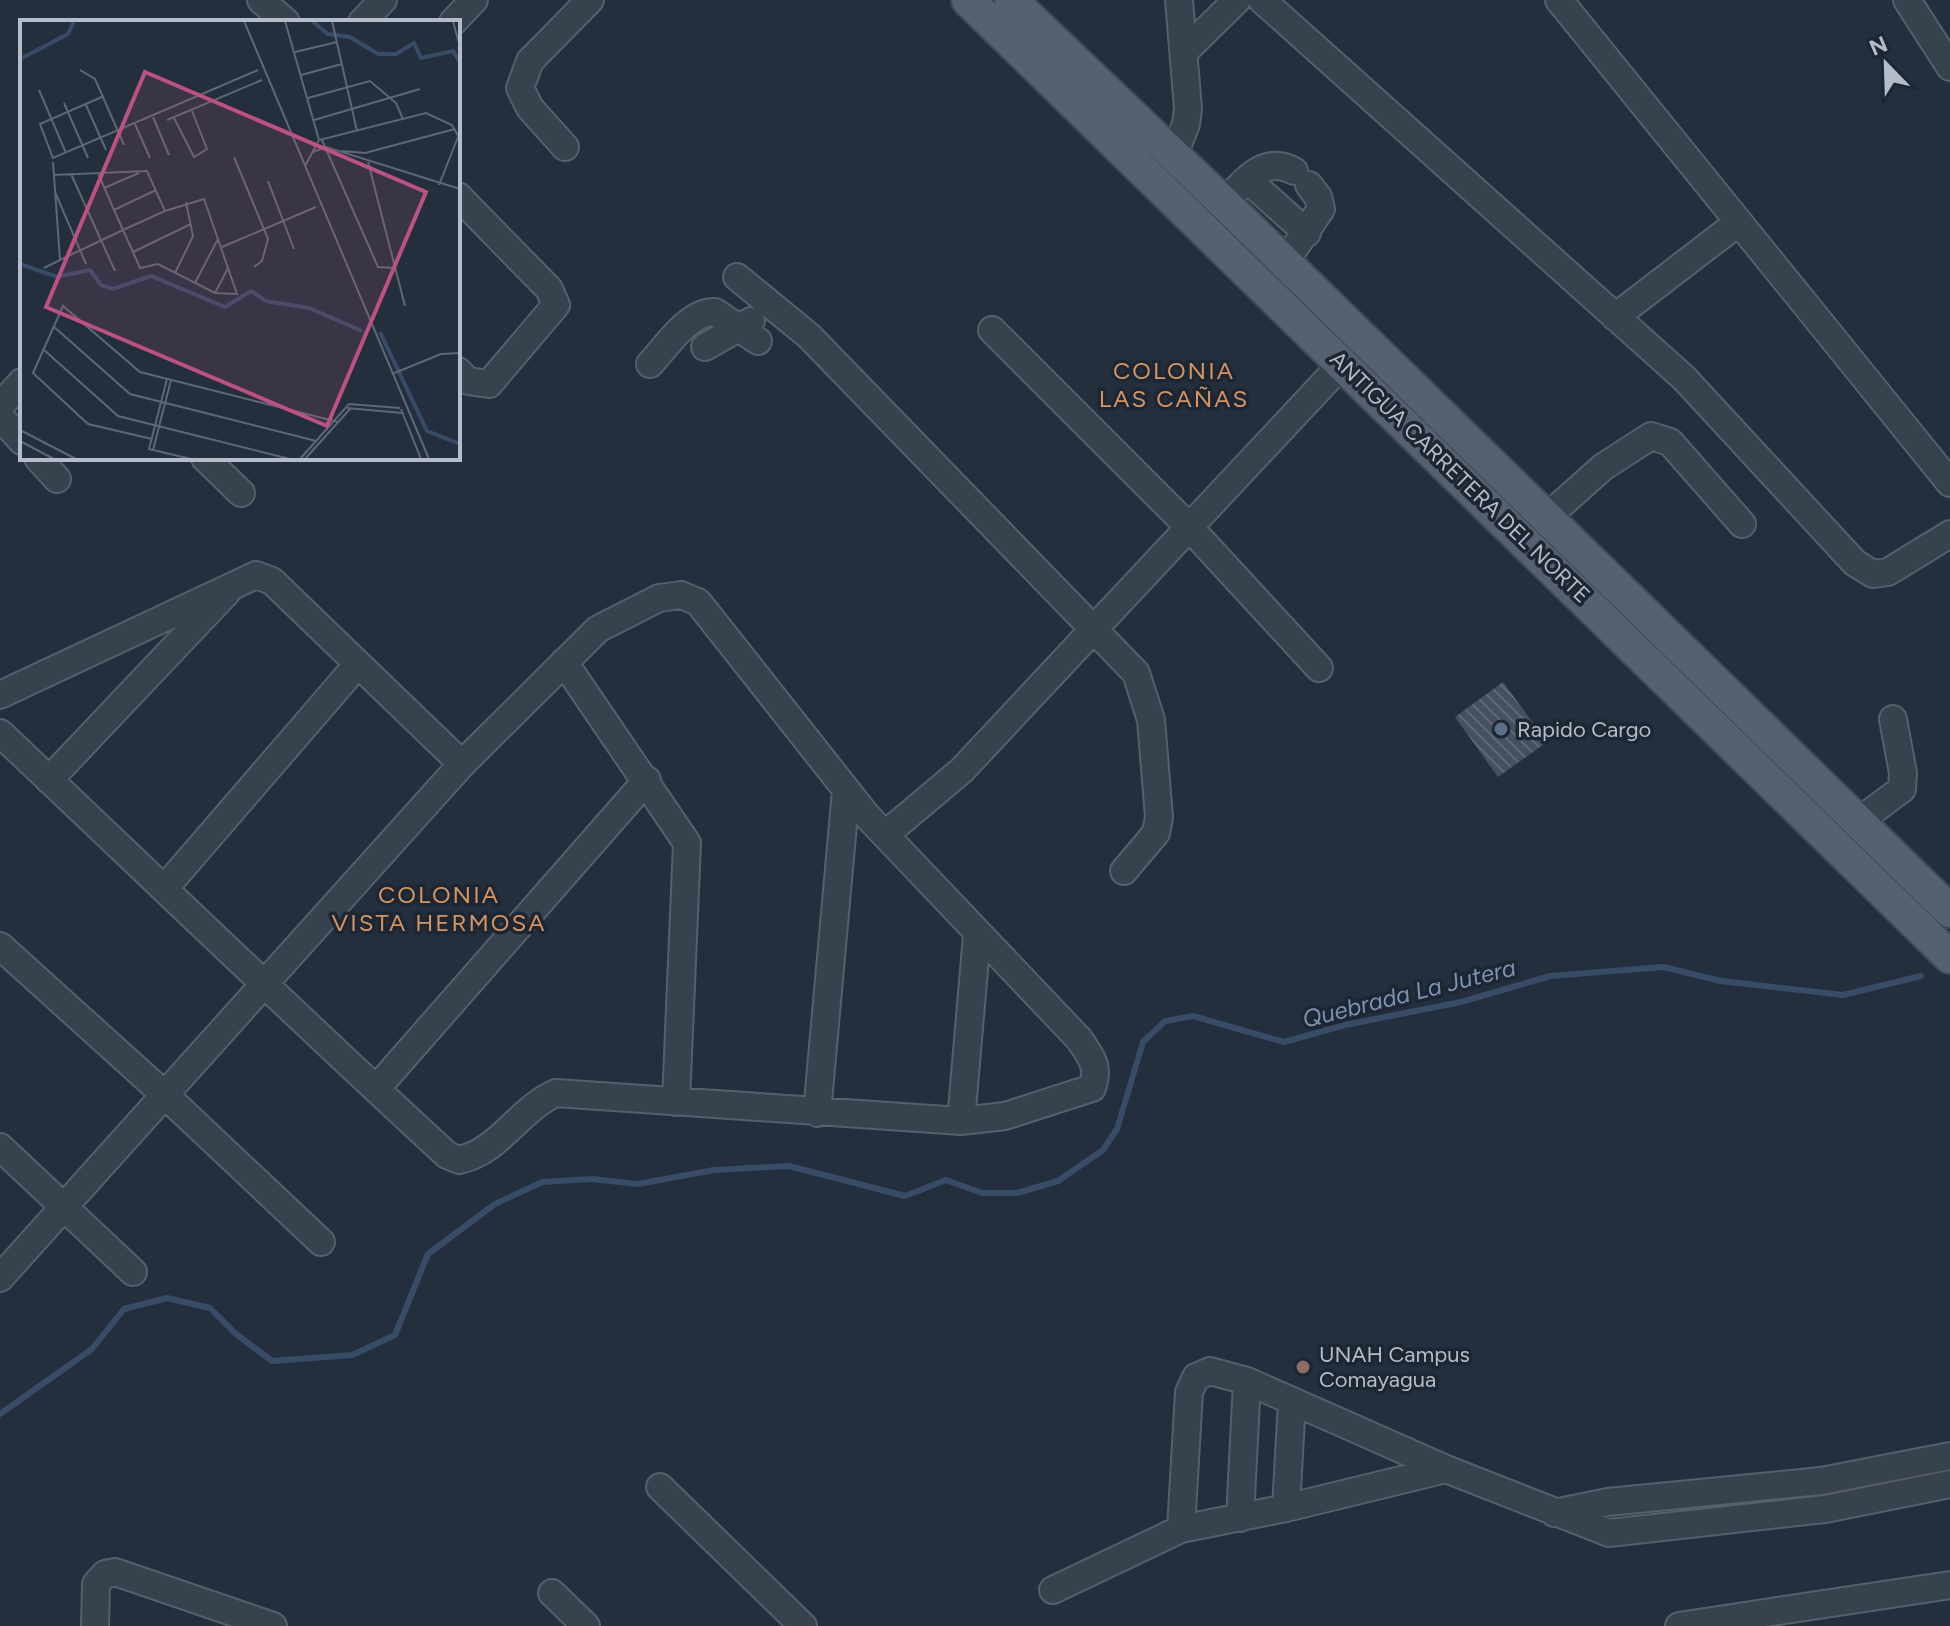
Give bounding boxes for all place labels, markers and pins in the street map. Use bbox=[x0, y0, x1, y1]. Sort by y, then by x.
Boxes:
place label: Rapido Cargo bbox=[1517, 716, 1651, 743]
marker: Rapido Cargo bbox=[1492, 720, 1510, 738]
place label: UNAH Campus Comayagua bbox=[1319, 1341, 1470, 1393]
marker: UNAH Campus Comayagua bbox=[1294, 1358, 1312, 1376]

